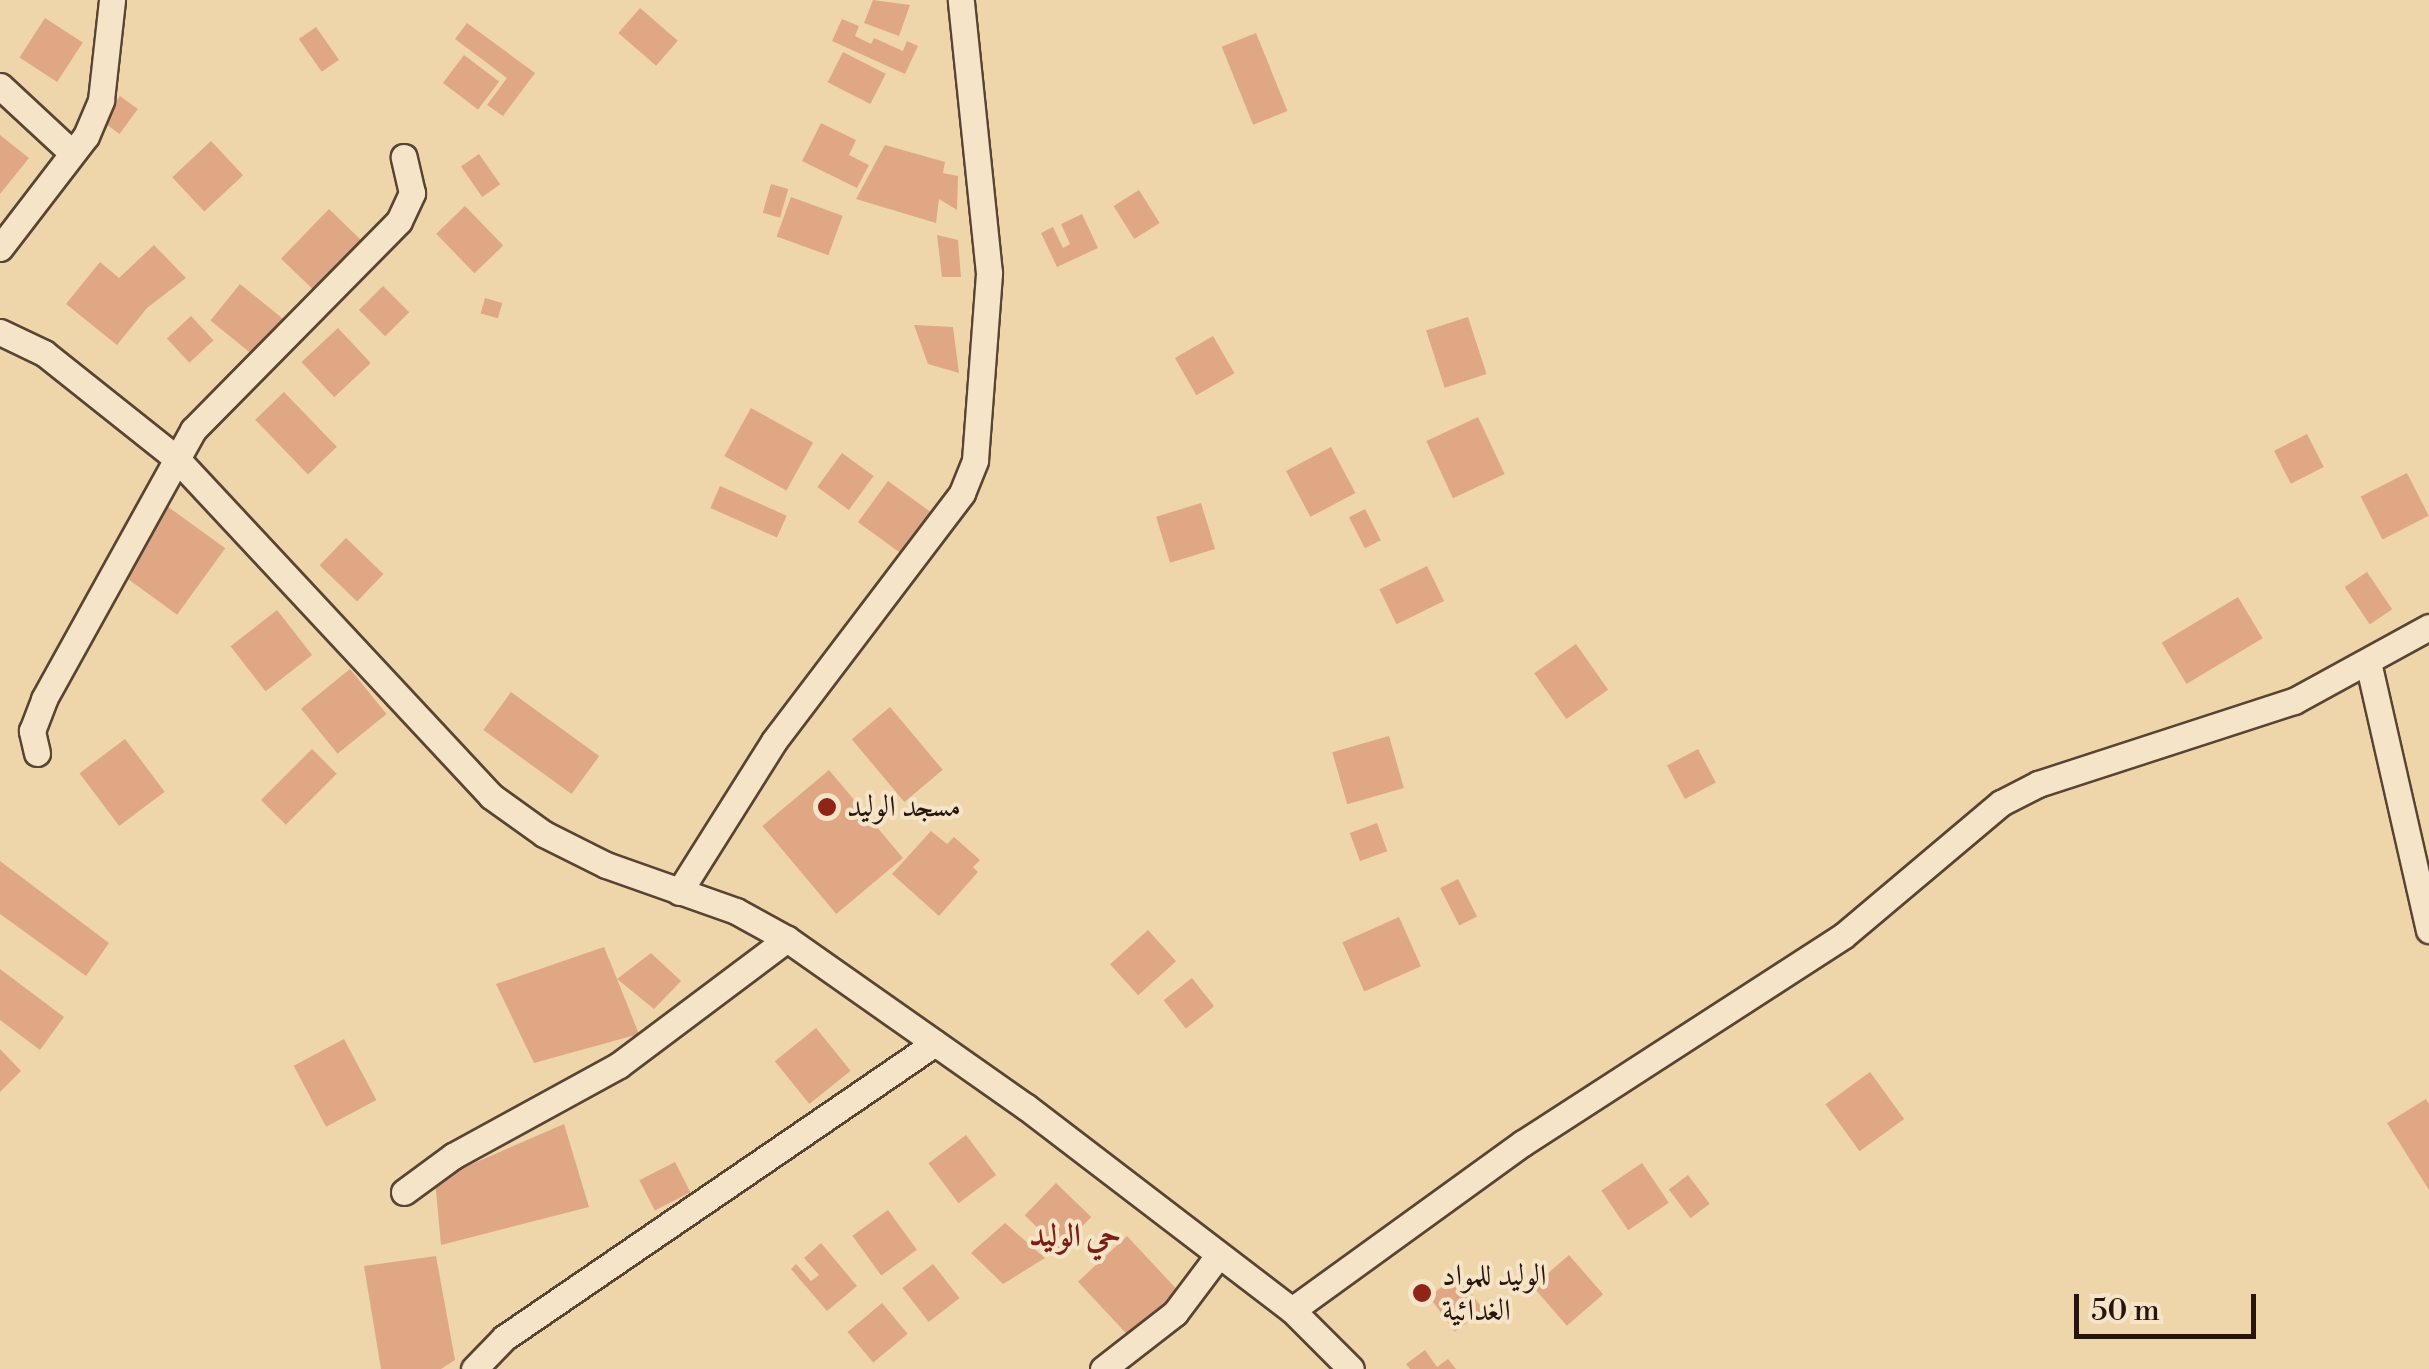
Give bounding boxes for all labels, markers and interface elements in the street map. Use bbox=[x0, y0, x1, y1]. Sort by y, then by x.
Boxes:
place label: مسجد الوليد bbox=[847, 789, 961, 825]
marker: مسجد الوليد bbox=[816, 796, 838, 818]
district label: حي الوليد bbox=[1029, 1217, 1121, 1255]
place label: الوليد للمواد الغدائية bbox=[1442, 1258, 1546, 1328]
scale bar bbox=[2079, 1274, 2262, 1336]
marker: الوليد للمواد الغدائية bbox=[1411, 1282, 1433, 1304]
text: 50 m bbox=[2091, 1292, 2160, 1330]

